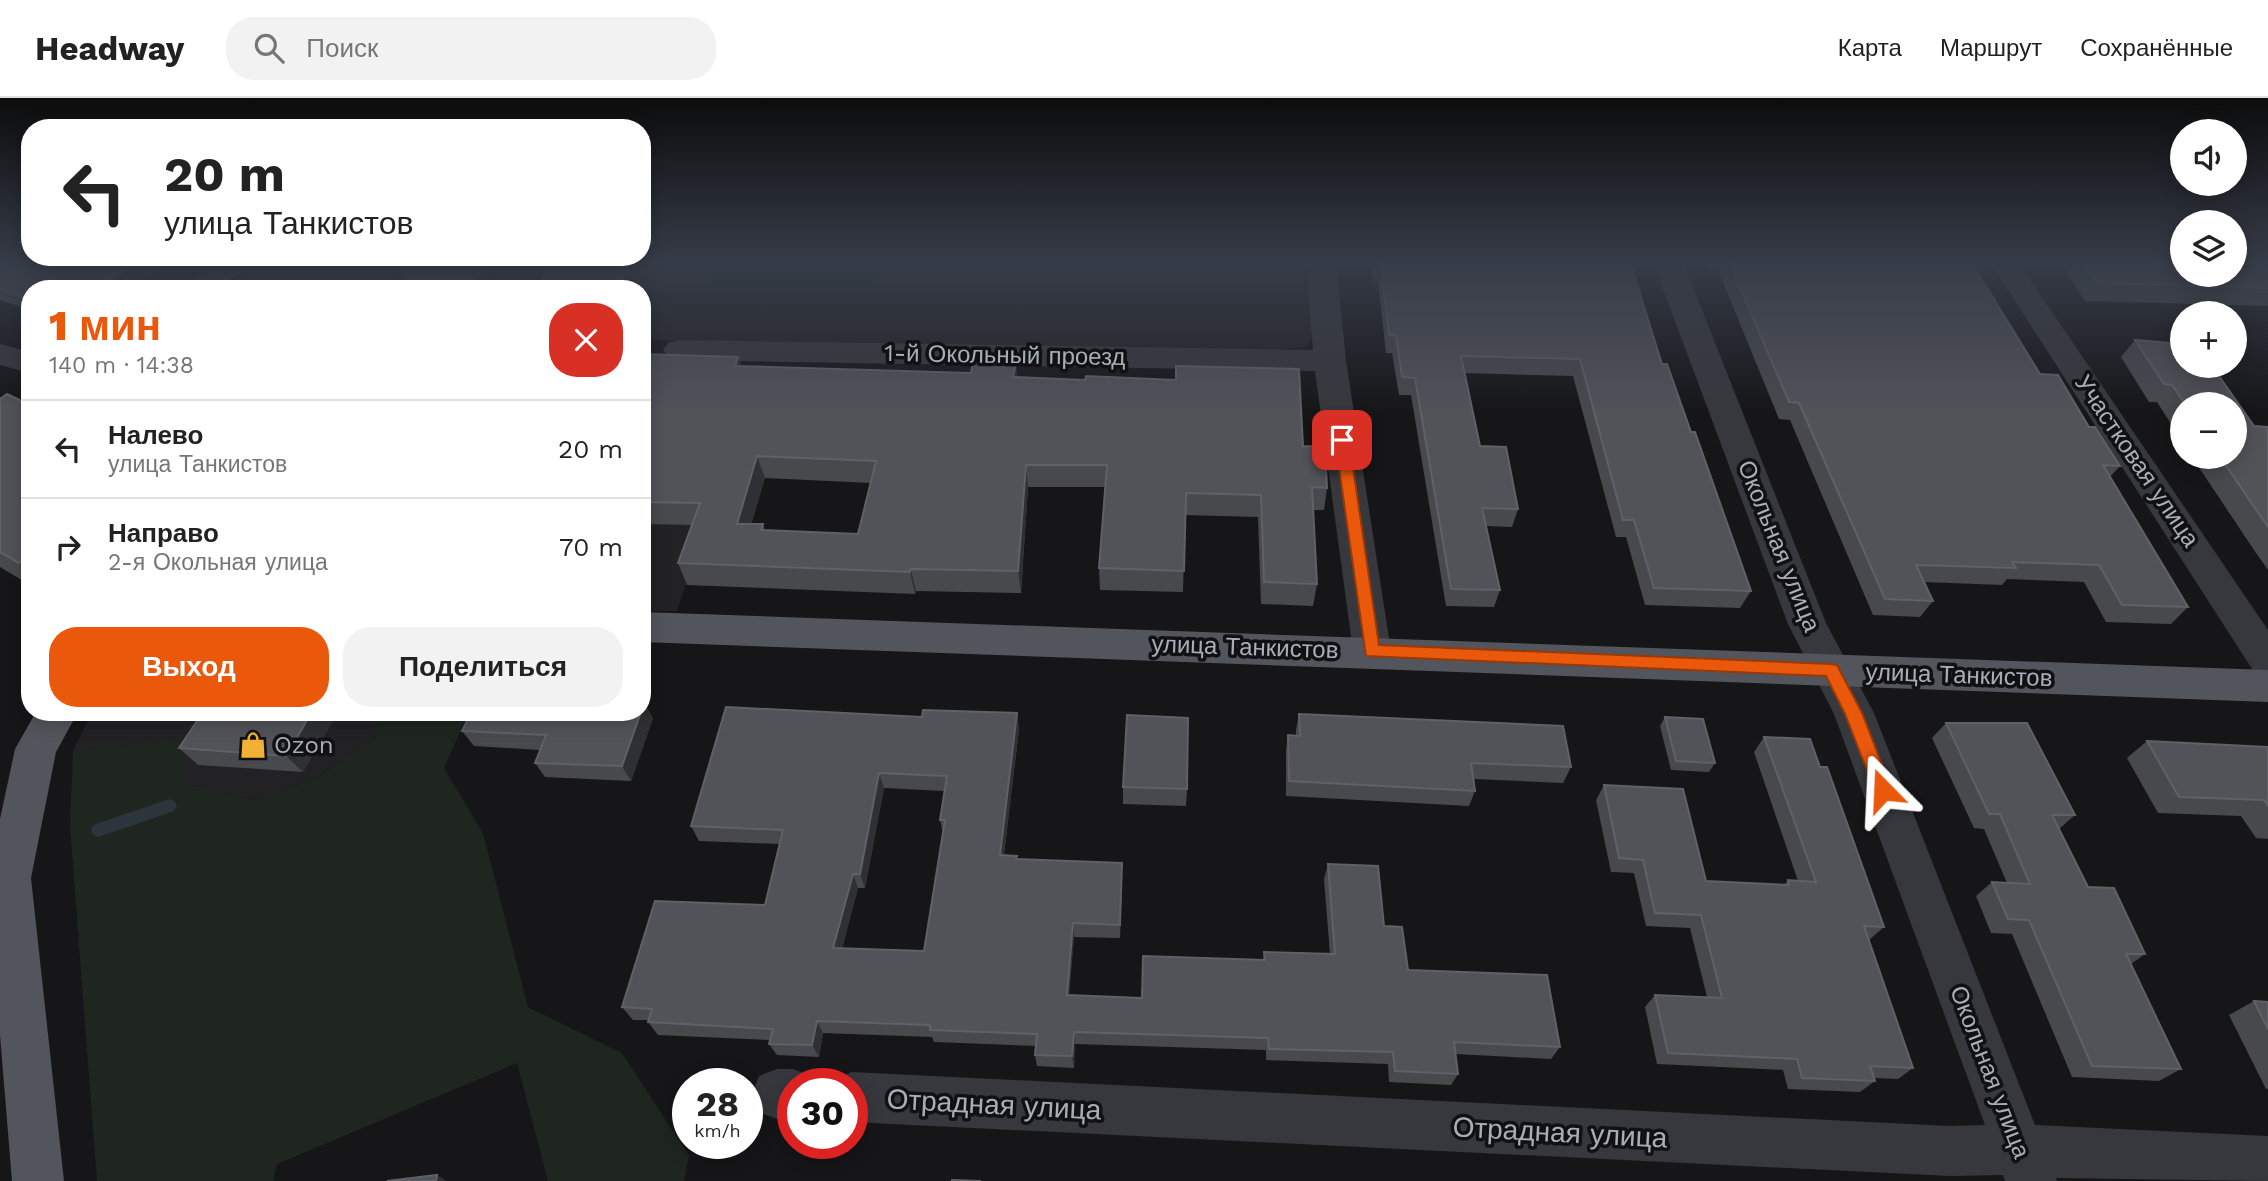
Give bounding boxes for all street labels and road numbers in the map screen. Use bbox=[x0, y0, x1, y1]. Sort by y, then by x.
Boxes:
street label: 1-й Окольный проезд bbox=[884, 339, 1126, 371]
street label: Участковая улица bbox=[2069, 370, 2205, 553]
street label: Окольная улица bbox=[1732, 456, 1826, 636]
street label: улица Танкистов bbox=[1151, 630, 1339, 664]
street label: улица Танкистов bbox=[1865, 658, 2053, 692]
street label: Окольная улица bbox=[1944, 982, 2036, 1163]
street label: Отрадная улица bbox=[886, 1082, 1103, 1127]
street label: Отрадная улица bbox=[1452, 1110, 1669, 1155]

